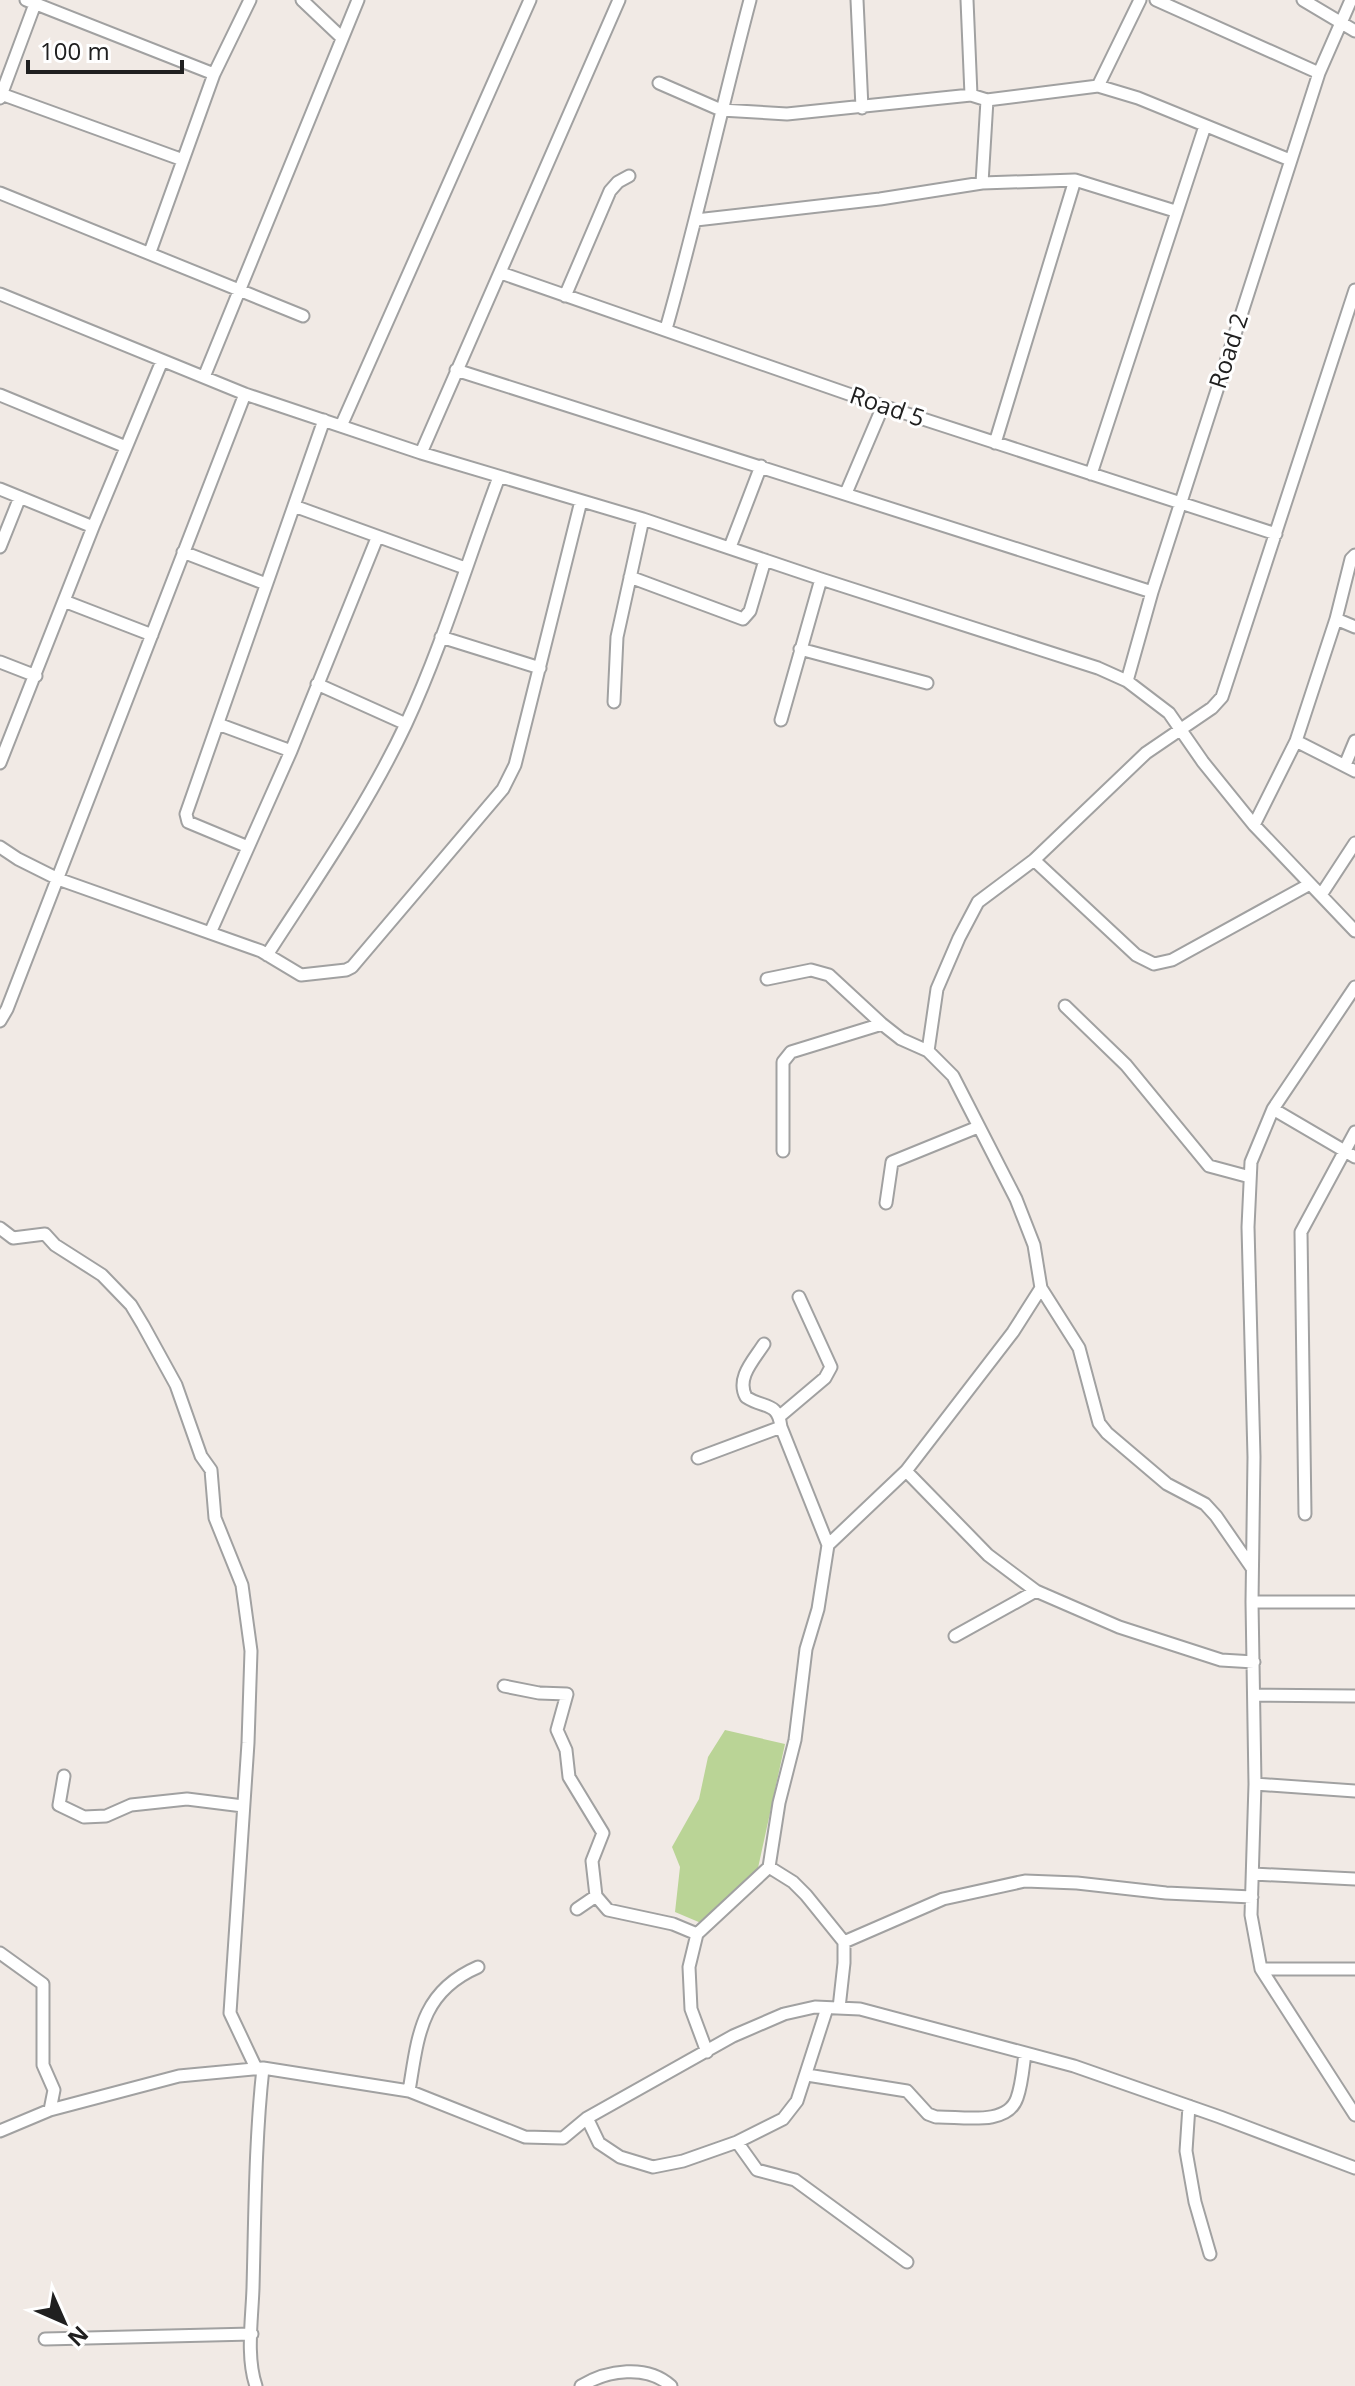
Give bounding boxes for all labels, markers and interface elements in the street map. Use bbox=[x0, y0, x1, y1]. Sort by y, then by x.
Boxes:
scale bar bbox=[28, 24, 182, 74]
text: 100 m bbox=[40, 34, 110, 67]
street label: Road 2 bbox=[1200, 309, 1255, 392]
street label: Road 5 bbox=[846, 377, 929, 434]
north arrow bbox=[24, 2282, 104, 2362]
text: N bbox=[62, 2320, 96, 2354]

